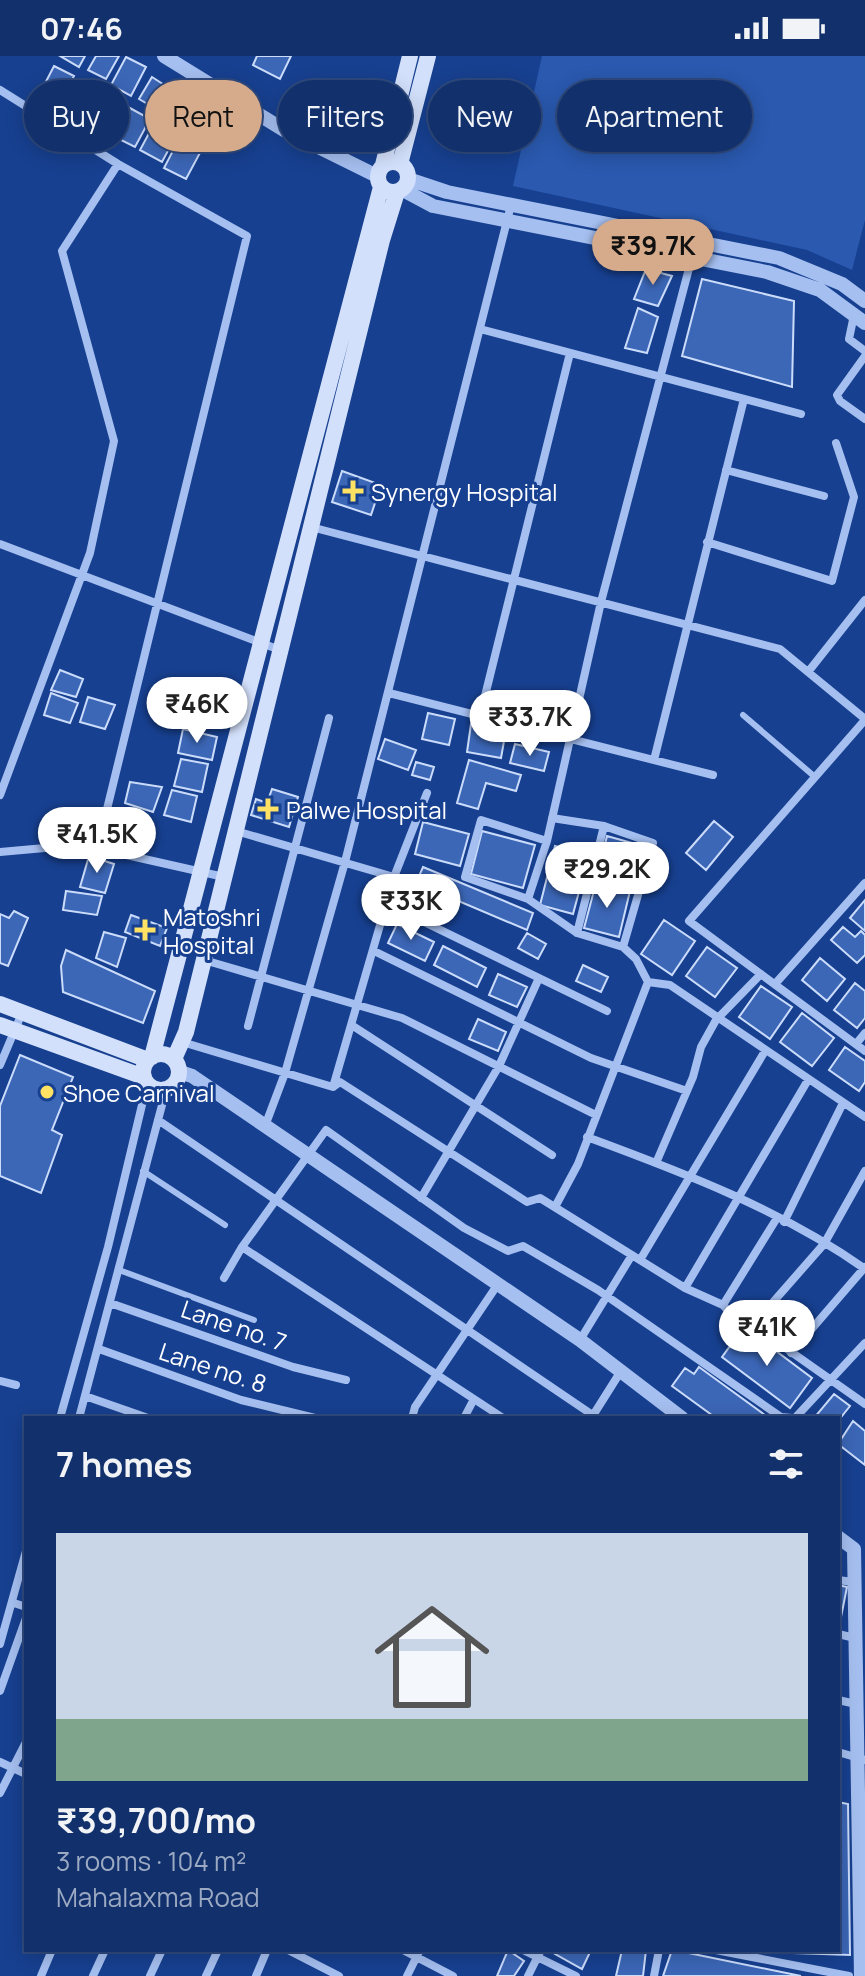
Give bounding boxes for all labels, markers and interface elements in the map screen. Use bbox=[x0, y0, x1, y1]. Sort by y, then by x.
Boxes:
text: 07:46 bbox=[40, 8, 123, 49]
chip: Buy bbox=[24, 80, 129, 152]
chip: Rent bbox=[145, 80, 262, 152]
chip: Filters bbox=[278, 80, 412, 152]
chip: New bbox=[428, 80, 541, 152]
chip: Apartment bbox=[557, 80, 752, 152]
pin: ₹39.7K bbox=[588, 219, 718, 287]
text: ₹39.7K bbox=[610, 227, 696, 263]
place label: Synergy Hospital bbox=[371, 475, 558, 508]
marker: Synergy Hospital bbox=[342, 480, 364, 502]
pin: ₹46K bbox=[150, 677, 244, 745]
text: ₹46K bbox=[165, 685, 229, 721]
pin: ₹33.7K bbox=[465, 690, 595, 758]
text: ₹33.7K bbox=[488, 698, 572, 734]
place label: Palwe Hospital bbox=[286, 793, 447, 826]
marker: Palwe Hospital bbox=[257, 798, 279, 820]
pin: ₹41.5K bbox=[32, 807, 162, 875]
text: ₹41.5K bbox=[56, 815, 138, 851]
pin: ₹29.2K bbox=[542, 842, 672, 910]
text: ₹29.2K bbox=[563, 850, 651, 886]
pin: ₹33K bbox=[364, 874, 458, 942]
text: ₹33K bbox=[379, 882, 443, 918]
place label: Matoshri Hospital bbox=[163, 900, 261, 961]
marker: Matoshri Hospital bbox=[134, 919, 156, 941]
place label: Shoe Carnival bbox=[63, 1076, 215, 1109]
marker: Shoe Carnival bbox=[38, 1083, 56, 1101]
street label: Lane no. 7 bbox=[177, 1292, 291, 1358]
pin: ₹41K bbox=[720, 1300, 814, 1368]
text: ₹41K bbox=[737, 1308, 797, 1344]
street label: Lane no. 8 bbox=[155, 1334, 271, 1400]
text: 7 homes bbox=[56, 1441, 192, 1487]
icon: filters bbox=[764, 1442, 808, 1486]
icon: home bbox=[360, 1585, 504, 1729]
text: ₹39,700/mo bbox=[56, 1797, 256, 1843]
text: 3 rooms · 104 m² bbox=[56, 1843, 246, 1879]
text: Mahalaxma Road bbox=[56, 1879, 260, 1915]

